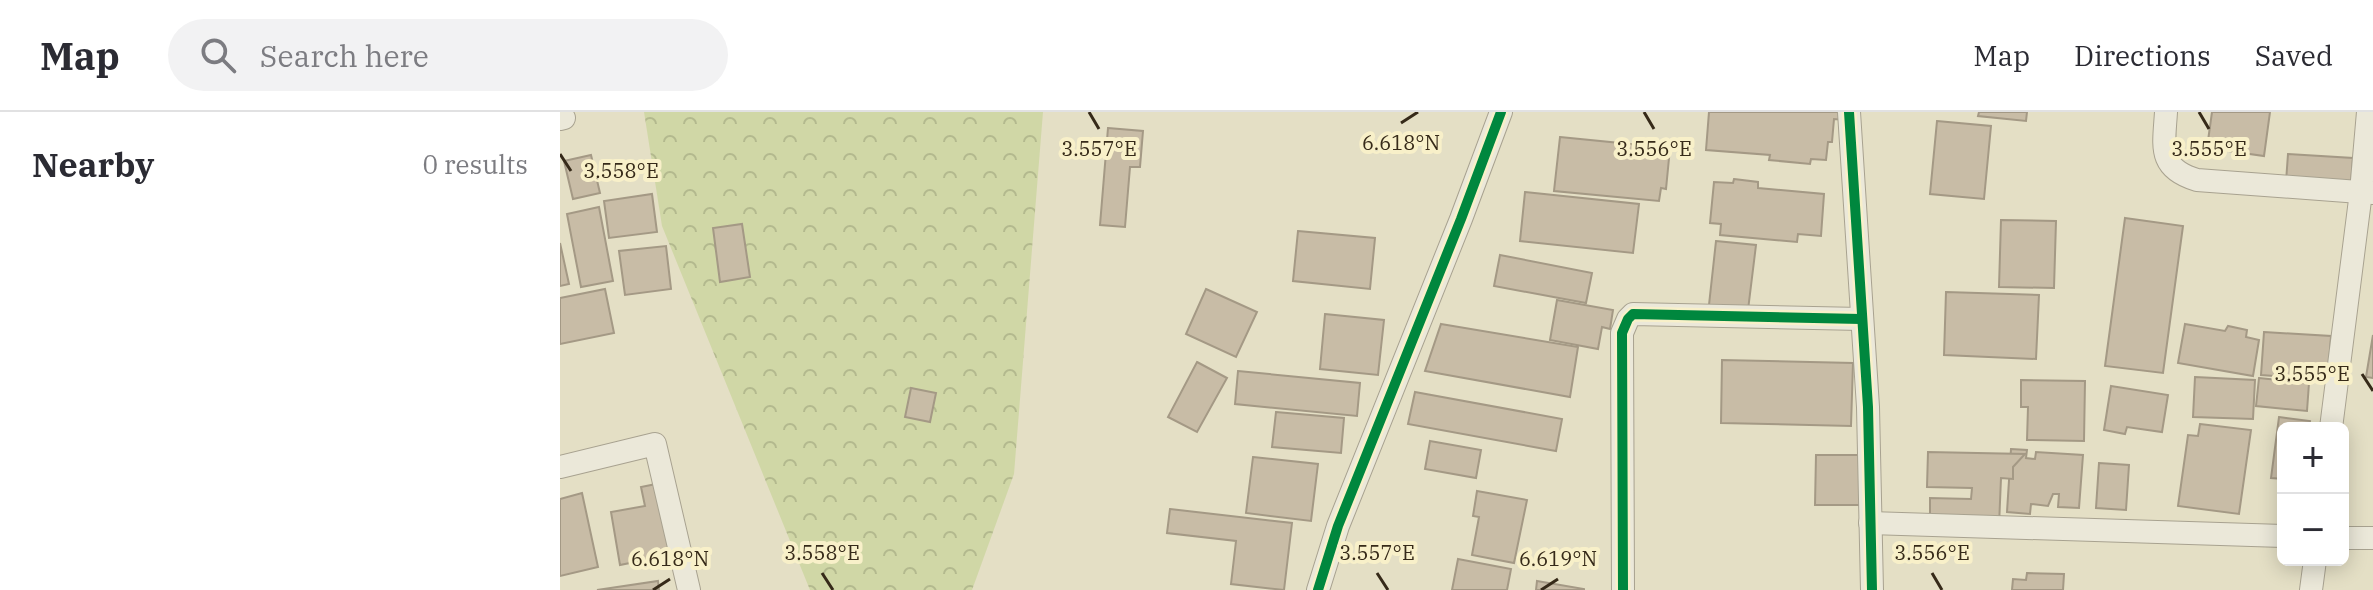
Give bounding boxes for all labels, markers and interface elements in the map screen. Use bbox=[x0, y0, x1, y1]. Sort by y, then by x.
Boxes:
search box bbox=[168, 19, 728, 91]
text: Map bbox=[40, 31, 120, 80]
icon: search bbox=[196, 33, 240, 77]
text: Search here bbox=[260, 36, 429, 75]
text: Map bbox=[1973, 37, 2030, 74]
text: Directions bbox=[2074, 37, 2211, 74]
text: Saved bbox=[2255, 37, 2333, 74]
text: 6.618°N bbox=[1362, 129, 1440, 156]
text: 3.557°E bbox=[1061, 135, 1137, 162]
text: 3.556°E bbox=[1616, 135, 1692, 162]
text: 3.555°E bbox=[2171, 135, 2247, 162]
text: Nearby bbox=[32, 142, 154, 186]
text: 0 results bbox=[422, 147, 528, 181]
text: 3.558°E bbox=[583, 157, 659, 184]
text: 3.555°E bbox=[2274, 360, 2350, 387]
map controls bbox=[2277, 422, 2349, 566]
button: + bbox=[2277, 422, 2349, 494]
button: − bbox=[2277, 494, 2349, 566]
text: 3.558°E bbox=[784, 539, 860, 566]
text: 3.557°E bbox=[1339, 539, 1415, 566]
text: 3.556°E bbox=[1894, 539, 1970, 566]
text: 6.618°N bbox=[631, 545, 709, 572]
text: 6.619°N bbox=[1519, 545, 1597, 572]

